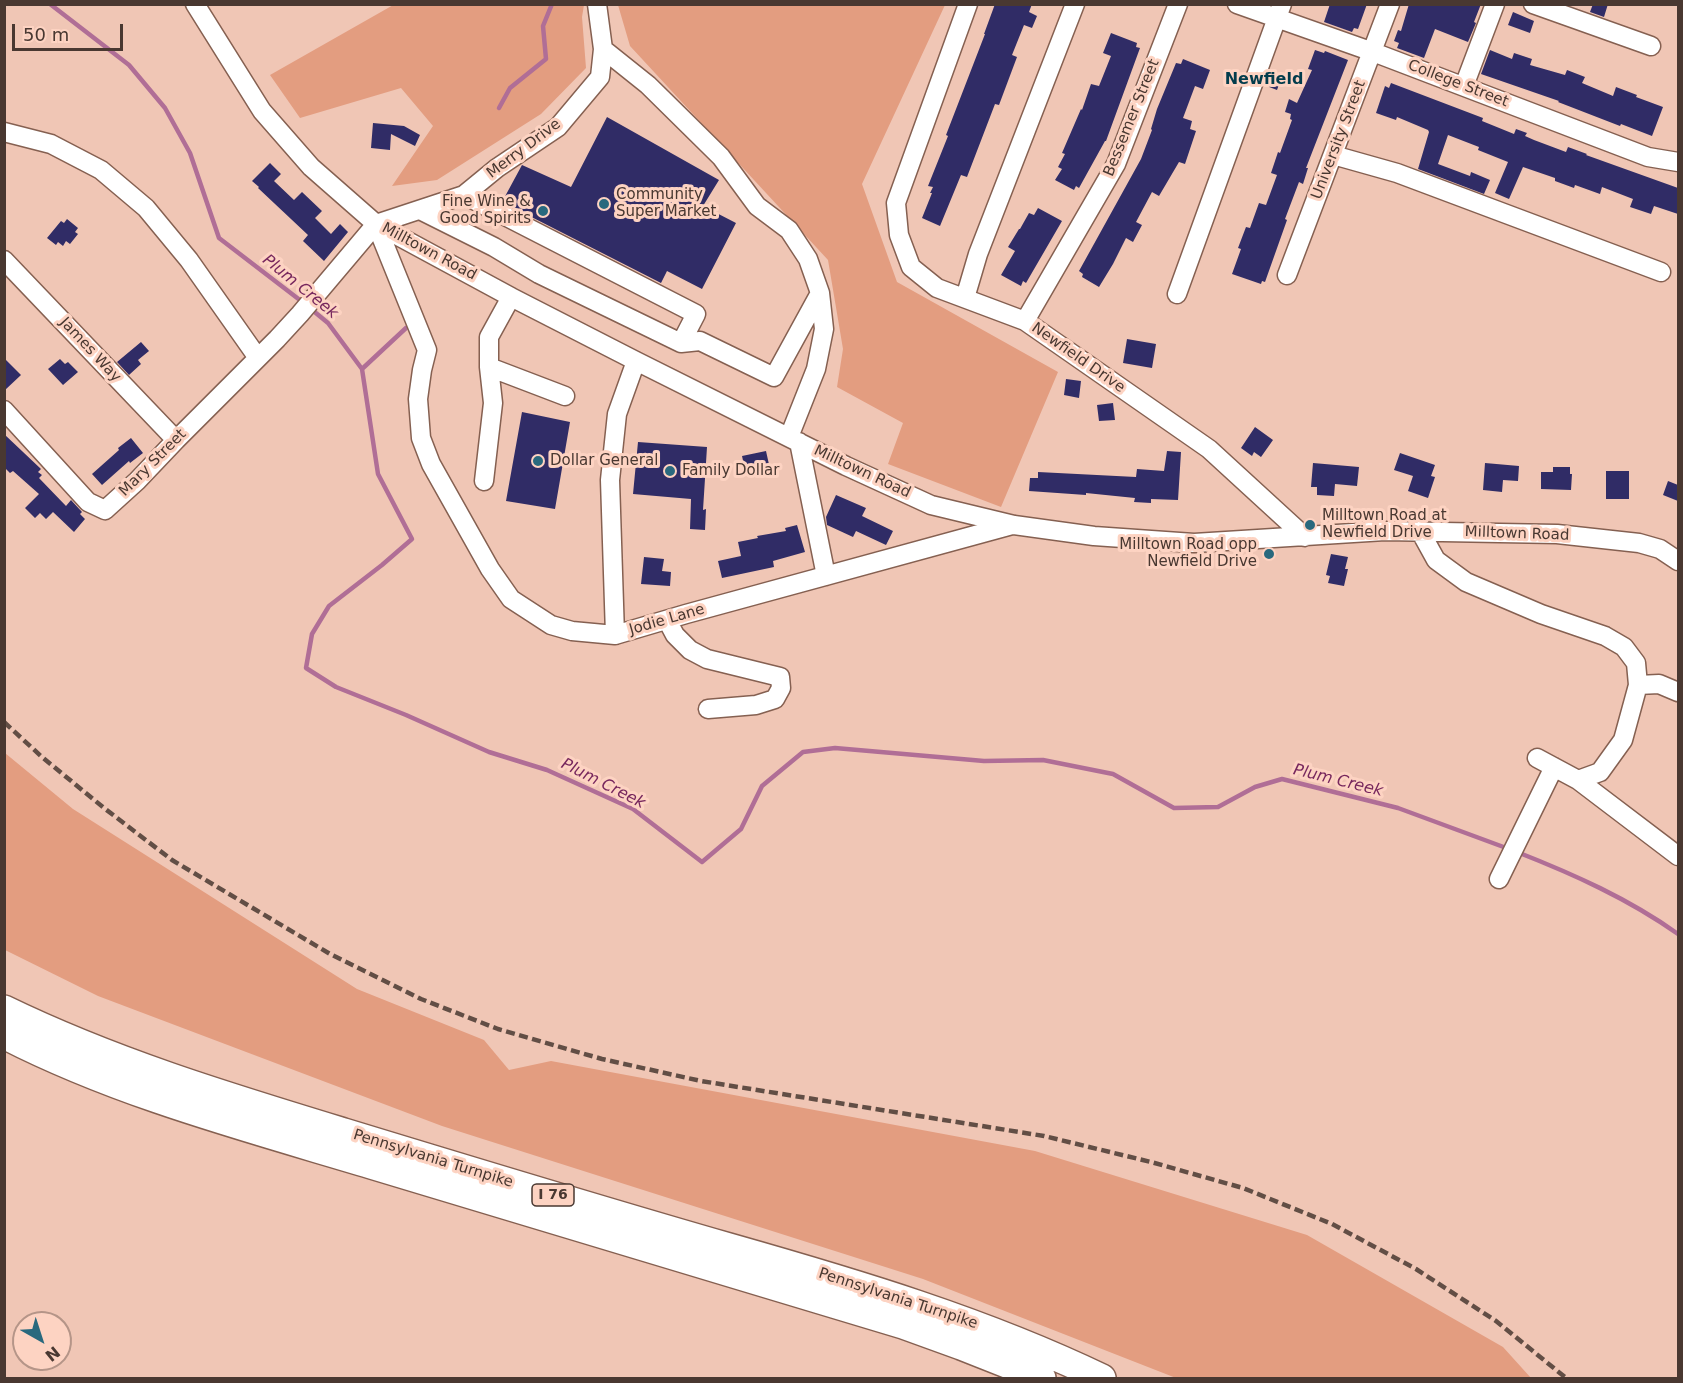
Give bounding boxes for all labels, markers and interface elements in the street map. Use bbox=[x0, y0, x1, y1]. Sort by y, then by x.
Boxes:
scale bar bbox=[15, 12, 126, 50]
text: 50 m bbox=[23, 24, 69, 45]
street label: Bessemer Street bbox=[1100, 57, 1164, 179]
street label: College Street bbox=[1405, 57, 1511, 111]
district label: Newfield bbox=[1225, 70, 1303, 90]
street label: University Street bbox=[1308, 78, 1370, 202]
street label: Merry Drive bbox=[483, 115, 565, 183]
place label: Community Super Market bbox=[616, 186, 716, 221]
place label: Fine Wine & Good Spirits bbox=[439, 193, 531, 228]
marker: Community Super Market bbox=[597, 197, 611, 211]
marker: Fine Wine & Good Spirits bbox=[536, 204, 550, 218]
street label: Milltown Road bbox=[379, 219, 479, 285]
water label: Plum Creek bbox=[258, 251, 342, 323]
street label: James Way bbox=[55, 314, 125, 386]
street label: Newfield Drive bbox=[1028, 319, 1128, 397]
street label: Mary Street bbox=[116, 426, 190, 500]
street label: Milltown Road bbox=[811, 442, 913, 502]
place label: Dollar General bbox=[550, 452, 658, 470]
marker: Dollar General bbox=[531, 454, 545, 468]
place label: Family Dollar bbox=[682, 462, 779, 480]
marker: Family Dollar bbox=[663, 464, 677, 478]
place label: Milltown Road at Newfield Drive bbox=[1322, 507, 1447, 542]
marker: Milltown Road at Newfield Drive bbox=[1303, 518, 1317, 532]
street label: Milltown Road bbox=[1464, 523, 1570, 545]
place label: Milltown Road opp Newfield Drive bbox=[1119, 536, 1257, 571]
marker: Milltown Road opp Newfield Drive bbox=[1262, 547, 1276, 561]
street label: Jodie Lane bbox=[627, 601, 707, 639]
water label: Plum Creek bbox=[558, 755, 648, 813]
water label: Plum Creek bbox=[1291, 761, 1385, 801]
street label: Pennsylvania Turnpike bbox=[351, 1126, 515, 1192]
road number: I 76 bbox=[532, 1184, 574, 1206]
street label: Pennsylvania Turnpike bbox=[816, 1265, 980, 1333]
north arrow bbox=[12, 1311, 72, 1371]
text: N bbox=[41, 1342, 64, 1365]

